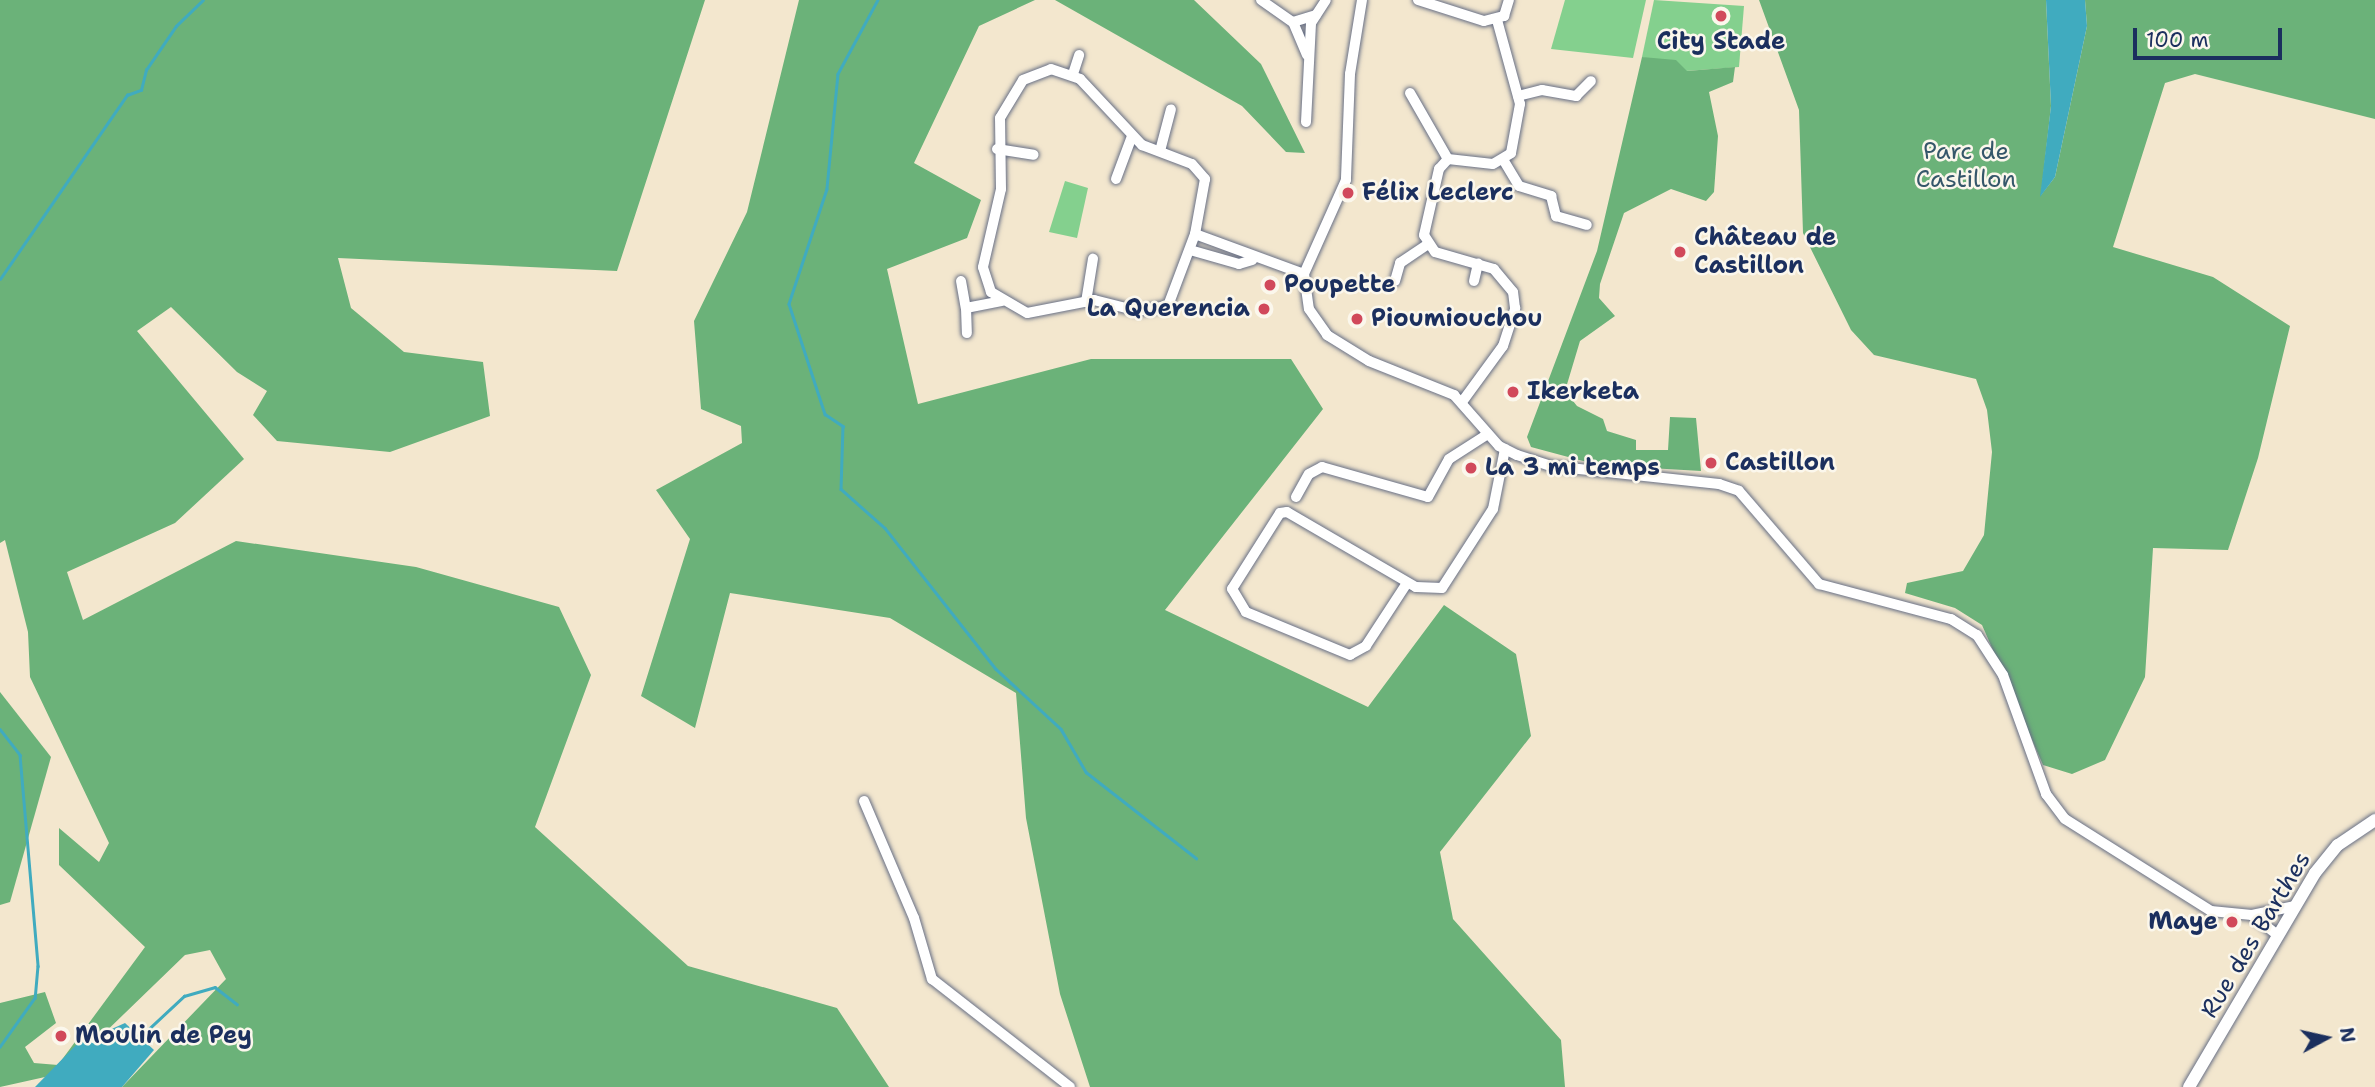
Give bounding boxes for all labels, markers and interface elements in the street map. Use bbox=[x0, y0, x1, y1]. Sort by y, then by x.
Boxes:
marker: City Stade bbox=[1713, 8, 1729, 24]
scale bar bbox=[2137, 14, 2286, 58]
text: 100 m bbox=[2146, 26, 2209, 54]
place label: City Stade bbox=[1657, 28, 1785, 56]
park label: Parc de Castillon bbox=[1916, 138, 2016, 194]
place label: Félix Leclerc bbox=[1362, 179, 1514, 207]
marker: Félix Leclerc bbox=[1340, 185, 1356, 201]
place label: Château de Castillon bbox=[1694, 224, 1837, 280]
marker: Château de Castillon bbox=[1672, 244, 1688, 260]
place label: Poupette bbox=[1284, 271, 1396, 299]
marker: Poupette bbox=[1262, 277, 1278, 293]
place label: La Querencia bbox=[1087, 295, 1250, 323]
marker: La Querencia bbox=[1256, 301, 1272, 317]
place label: Pioumiouchou bbox=[1371, 305, 1542, 333]
marker: Pioumiouchou bbox=[1349, 311, 1365, 327]
place label: Ikerketa bbox=[1527, 378, 1639, 406]
marker: Ikerketa bbox=[1505, 384, 1521, 400]
place label: Castillon bbox=[1725, 449, 1835, 477]
place label: La 3 mi temps bbox=[1485, 454, 1660, 482]
marker: Castillon bbox=[1703, 455, 1719, 471]
marker: La 3 mi temps bbox=[1463, 460, 1479, 476]
street label: Rue des Barthes bbox=[2195, 847, 2317, 1023]
place label: Maye bbox=[2148, 908, 2218, 936]
marker: Maye bbox=[2224, 914, 2240, 930]
north arrow bbox=[2291, 1003, 2361, 1073]
place label: Moulin de Pey bbox=[75, 1022, 252, 1050]
text: N bbox=[2334, 1026, 2361, 1044]
marker: Moulin de Pey bbox=[53, 1028, 69, 1044]

